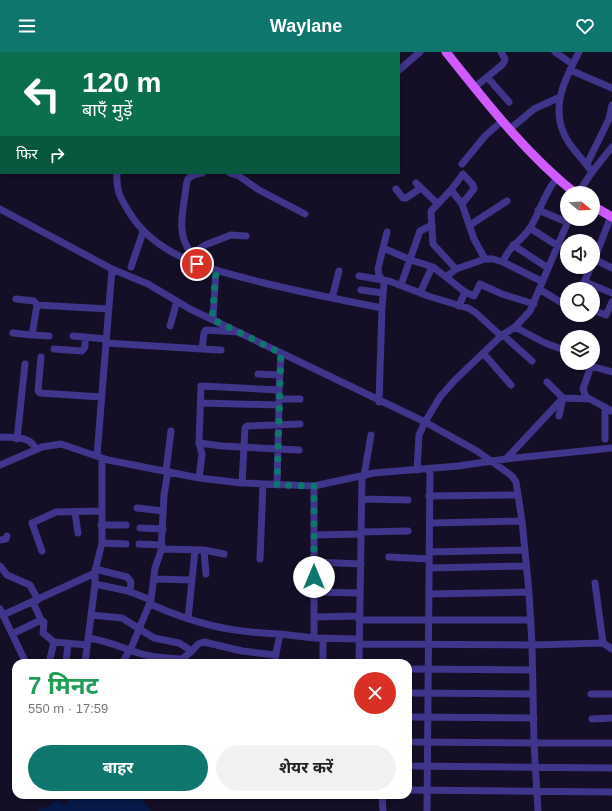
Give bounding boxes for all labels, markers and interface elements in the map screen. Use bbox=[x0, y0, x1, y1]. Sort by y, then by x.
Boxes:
icon: menu bbox=[16, 15, 38, 37]
icon: heart bbox=[574, 15, 596, 37]
text: Waylane bbox=[270, 16, 342, 36]
text: 120 m bbox=[82, 67, 161, 98]
icon: left bbox=[16, 68, 68, 120]
text: बाएँ मुड़ें bbox=[82, 100, 132, 120]
icon: right bbox=[46, 144, 68, 166]
text: फिर bbox=[16, 145, 38, 162]
north arrow bbox=[560, 186, 600, 226]
map controls bbox=[560, 186, 600, 370]
button: sound bbox=[560, 234, 600, 274]
pin bbox=[180, 247, 214, 281]
icon: arrive bbox=[186, 253, 208, 275]
button: search bbox=[560, 282, 600, 322]
button: layers bbox=[560, 330, 600, 370]
position arrow bbox=[293, 556, 335, 598]
text: 7 मिनट bbox=[28, 672, 98, 699]
button: close bbox=[354, 672, 396, 714]
text: 550 m · 17:59 bbox=[28, 701, 108, 716]
button: बाहर bbox=[28, 745, 208, 791]
button: शेयर करें bbox=[216, 745, 396, 791]

